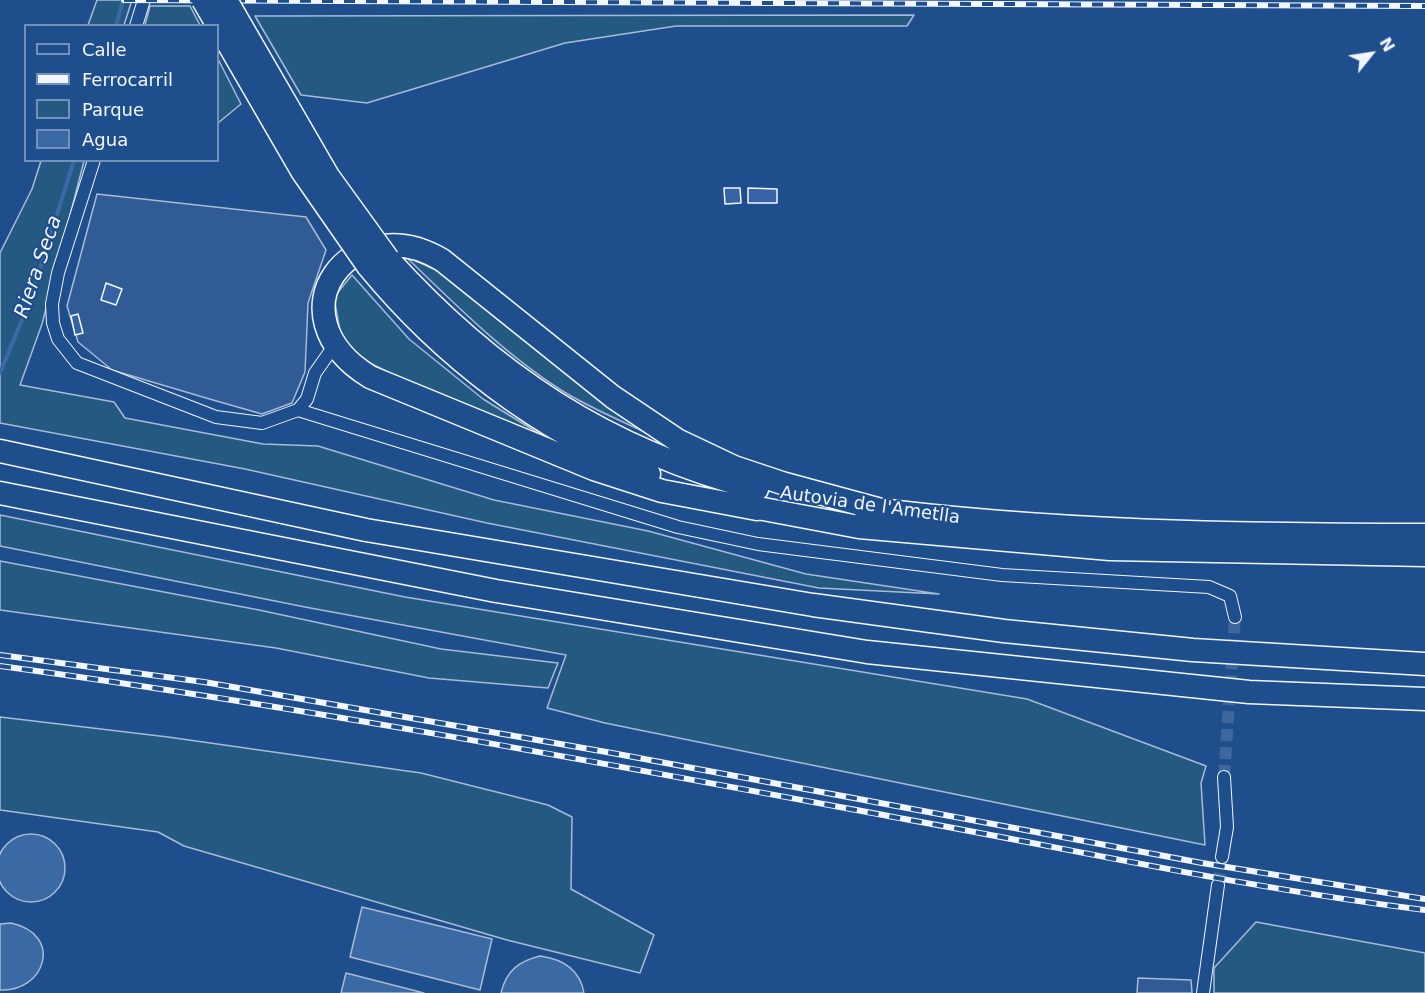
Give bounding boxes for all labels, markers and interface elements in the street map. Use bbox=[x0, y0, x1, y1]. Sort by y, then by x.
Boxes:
legend bbox=[24, 24, 219, 162]
north arrow bbox=[1341, 24, 1401, 84]
text: N bbox=[1375, 34, 1399, 55]
text: Calle bbox=[82, 39, 127, 60]
text: Ferrocarril bbox=[82, 69, 173, 90]
text: Parque bbox=[82, 99, 144, 120]
text: Agua bbox=[82, 129, 128, 150]
water label: Riera Seca bbox=[10, 213, 68, 321]
street label: Autovia de l'Ametlla bbox=[779, 483, 961, 529]

